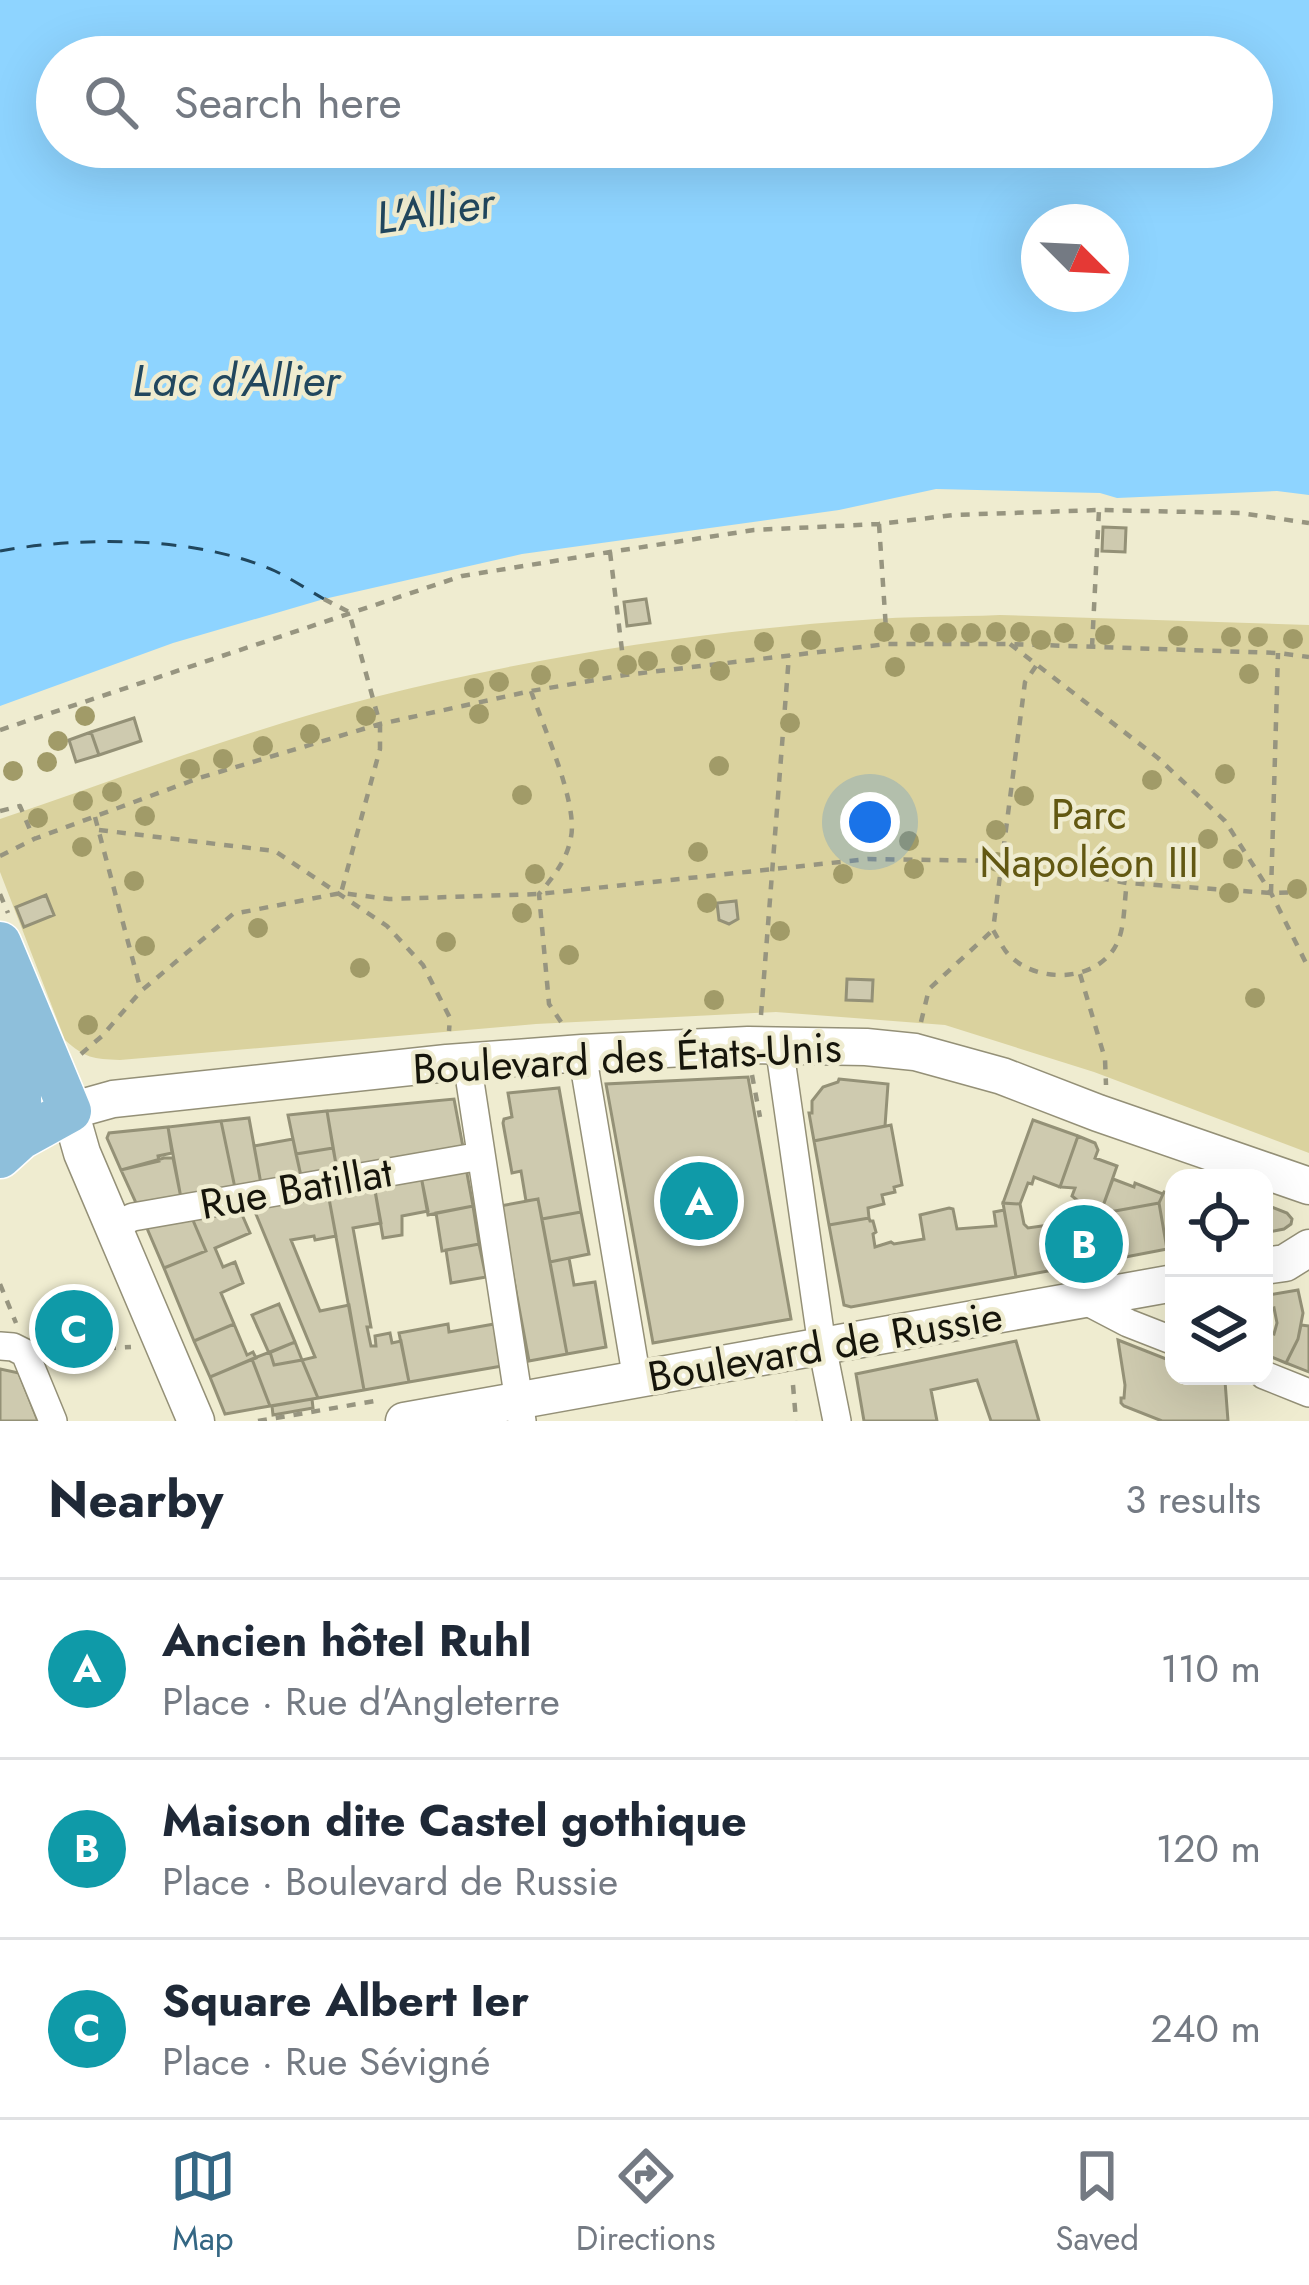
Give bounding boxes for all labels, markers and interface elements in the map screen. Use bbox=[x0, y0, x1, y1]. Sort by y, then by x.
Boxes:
search box bbox=[36, 36, 1273, 168]
icon: search bbox=[78, 69, 144, 135]
text: Search here bbox=[174, 70, 402, 135]
water label: L'Allier bbox=[372, 169, 500, 250]
north arrow bbox=[1021, 204, 1129, 312]
water label: Lac d'Allier bbox=[132, 348, 342, 413]
park label: Parc Napoléon III bbox=[979, 784, 1199, 893]
your location bbox=[840, 792, 900, 852]
street label: Boulevard des États-Unis bbox=[411, 1016, 843, 1100]
street label: Rue Batillat bbox=[195, 1141, 397, 1235]
pin: A bbox=[660, 1156, 738, 1246]
map controls bbox=[1165, 1169, 1273, 1385]
button: locate bbox=[1165, 1169, 1273, 1277]
pin: B bbox=[1045, 1199, 1123, 1289]
button: layers bbox=[1165, 1277, 1273, 1385]
pin: C bbox=[35, 1284, 113, 1374]
street label: Boulevard de Russie bbox=[643, 1285, 1007, 1407]
text: Nearby bbox=[48, 1462, 223, 1536]
text: 3 results bbox=[1125, 1471, 1261, 1528]
text: Ancien hôtel Ruhl bbox=[162, 1608, 531, 1673]
text: A bbox=[73, 1640, 101, 1697]
text: 110 m bbox=[1160, 1640, 1261, 1697]
text: Place · Rue d'Angleterre bbox=[162, 1673, 560, 1730]
text: Maison dite Castel gothique bbox=[162, 1788, 747, 1853]
text: B bbox=[74, 1820, 100, 1877]
text: 120 m bbox=[1156, 1820, 1261, 1877]
text: Place · Boulevard de Russie bbox=[162, 1853, 618, 1910]
text: Square Albert Ier bbox=[162, 1968, 529, 2033]
text: C bbox=[73, 2000, 101, 2057]
text: 240 m bbox=[1151, 2000, 1261, 2057]
text: Place · Rue Sévigné bbox=[162, 2033, 490, 2090]
tab: Map bbox=[170, 2143, 236, 2262]
tab: Directions bbox=[576, 2143, 716, 2262]
tab: Saved bbox=[1055, 2143, 1139, 2262]

